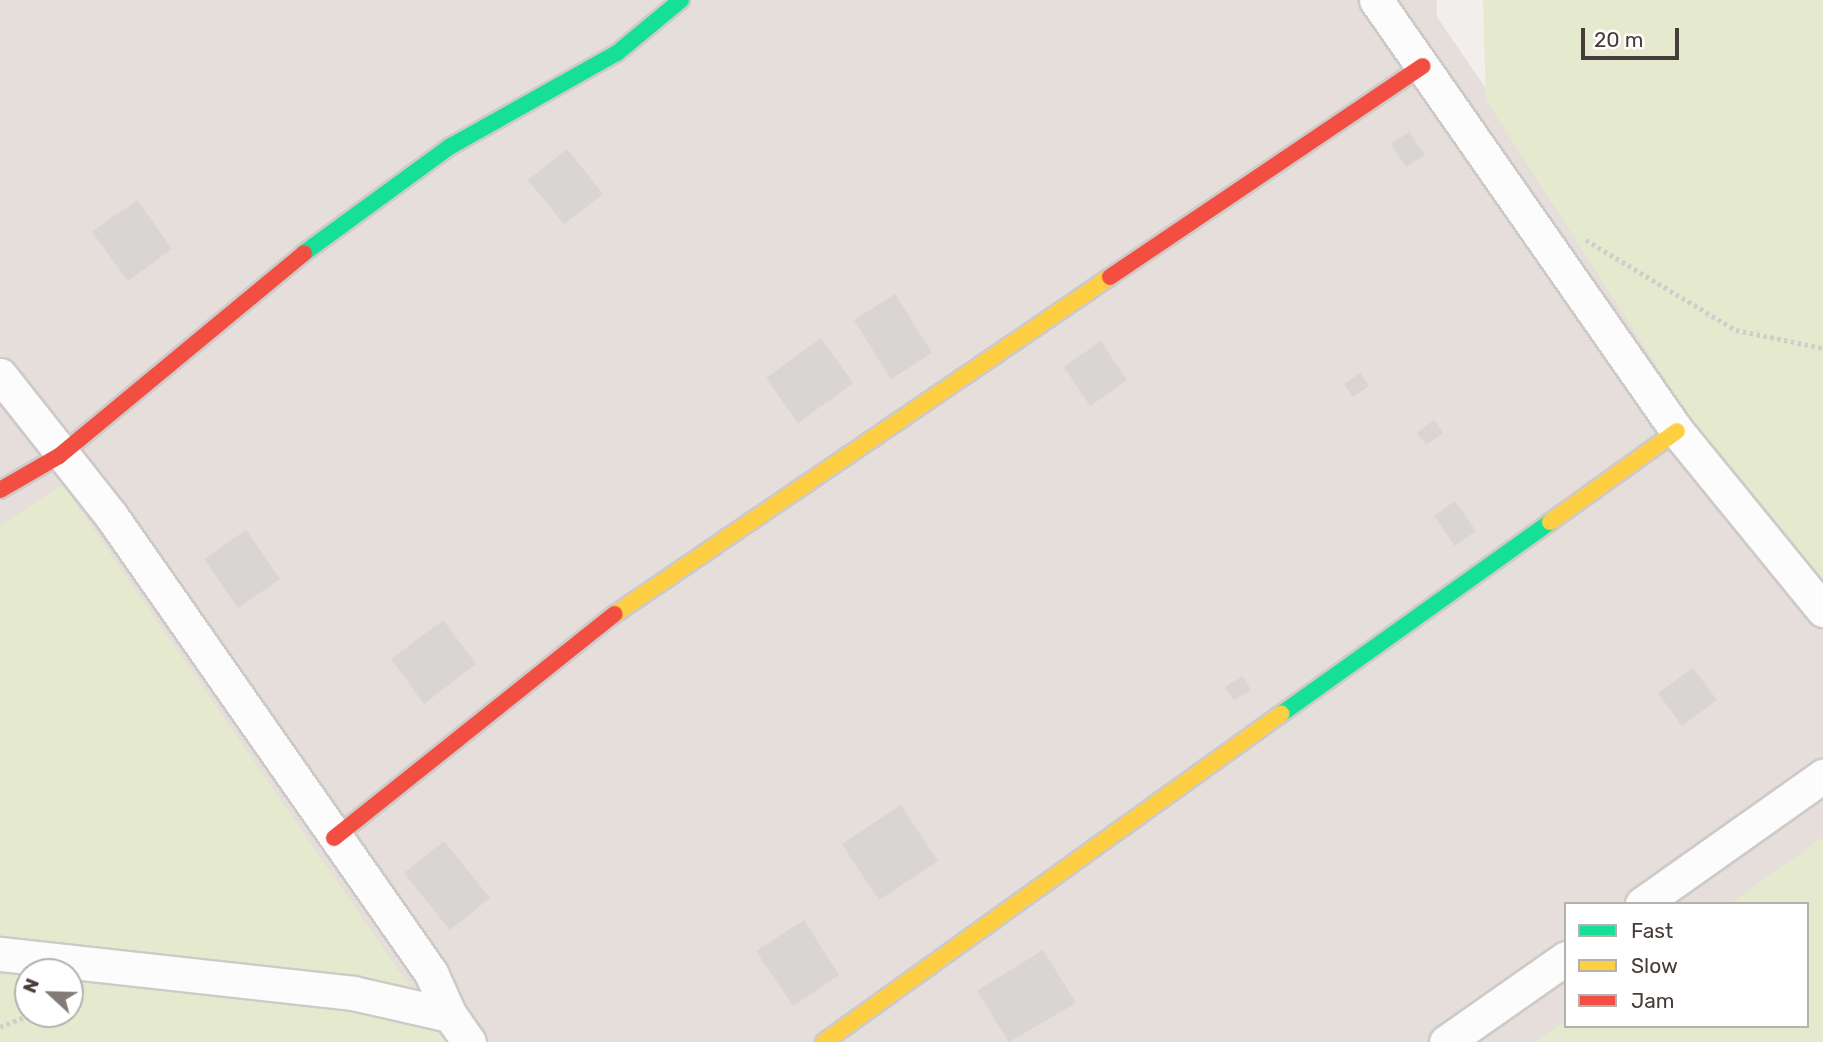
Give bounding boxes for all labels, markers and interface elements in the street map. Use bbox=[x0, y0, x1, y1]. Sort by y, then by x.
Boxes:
scale bar bbox=[1585, 14, 1683, 58]
text: 20 m bbox=[1594, 27, 1643, 52]
legend bbox=[1564, 902, 1809, 1028]
text: Fast bbox=[1631, 918, 1673, 943]
text: Slow bbox=[1631, 953, 1678, 978]
north arrow bbox=[14, 958, 84, 1028]
text: N bbox=[18, 975, 44, 996]
text: Jam bbox=[1631, 988, 1675, 1013]

